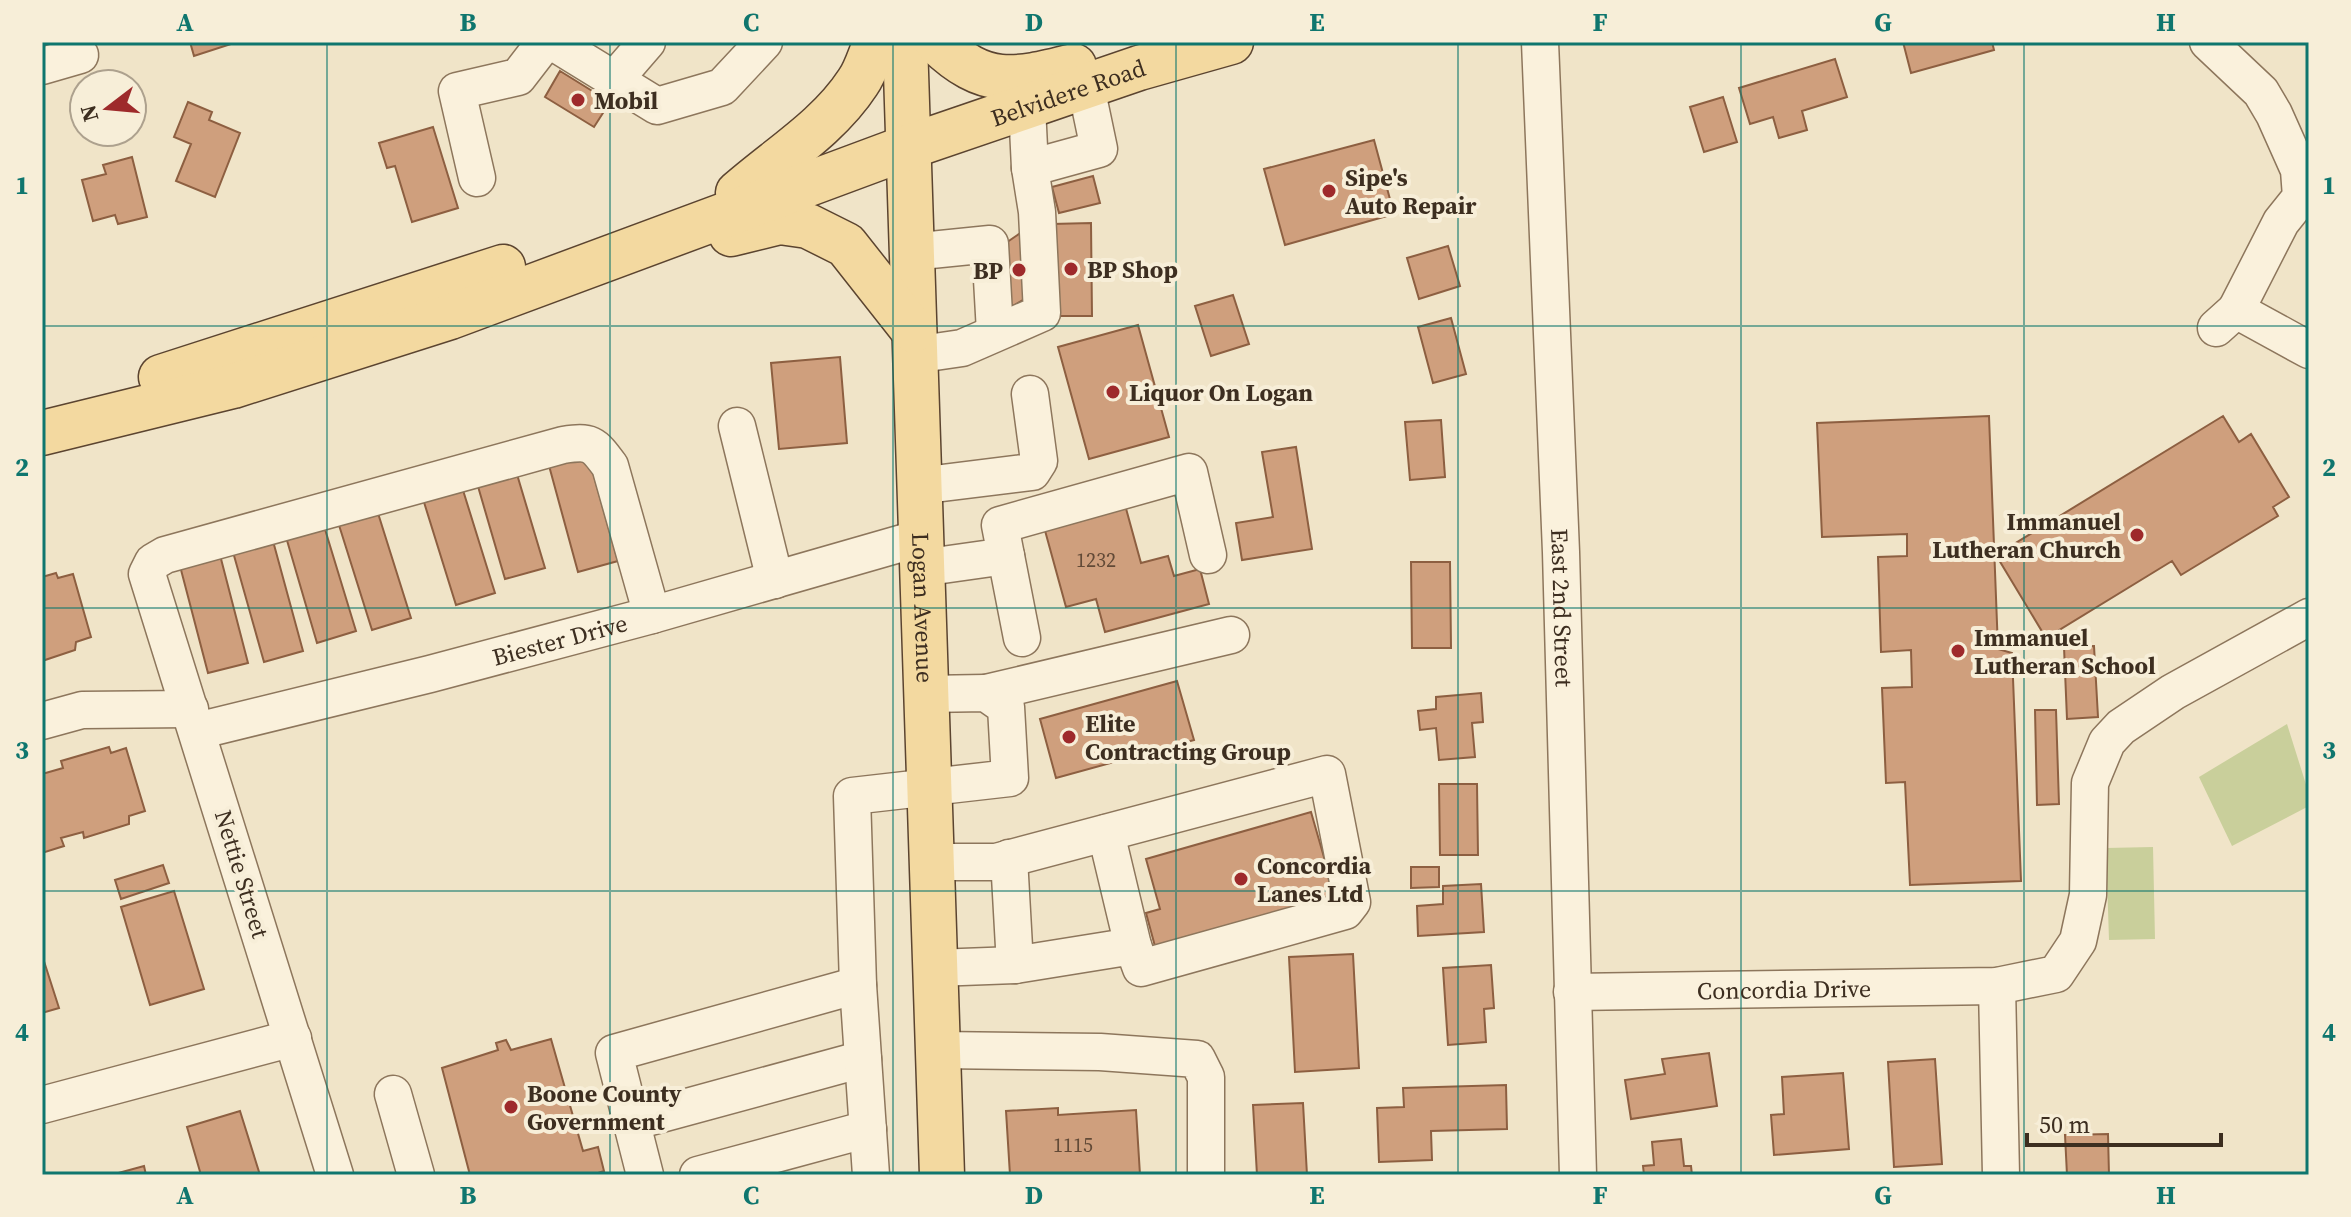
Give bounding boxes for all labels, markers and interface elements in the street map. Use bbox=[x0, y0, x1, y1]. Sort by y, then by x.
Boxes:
text: A bbox=[176, 4, 194, 40]
text: B bbox=[460, 4, 477, 40]
text: C bbox=[743, 4, 759, 40]
text: D bbox=[1025, 4, 1043, 40]
text: E bbox=[1309, 4, 1325, 40]
text: F bbox=[1592, 4, 1608, 40]
text: G bbox=[1874, 4, 1892, 40]
text: H bbox=[2156, 4, 2176, 40]
street label: Belvidere Road bbox=[986, 50, 1150, 134]
north arrow bbox=[68, 68, 148, 148]
place label: Mobil bbox=[594, 84, 659, 117]
marker: Mobil bbox=[569, 91, 587, 109]
text: N bbox=[72, 102, 105, 125]
place label: Sipe's Auto Repair bbox=[1345, 161, 1477, 222]
text: 1 bbox=[15, 167, 29, 203]
text: 1 bbox=[2322, 167, 2336, 203]
marker: Sipe's Auto Repair bbox=[1320, 182, 1338, 200]
place label: BP Shop bbox=[1087, 253, 1178, 286]
place label: BP bbox=[973, 254, 1003, 287]
marker: BP Shop bbox=[1062, 260, 1080, 278]
marker: BP bbox=[1010, 261, 1028, 279]
place label: Liquor On Logan bbox=[1129, 376, 1313, 409]
marker: Liquor On Logan bbox=[1104, 383, 1122, 401]
text: 2 bbox=[15, 449, 29, 485]
text: 2 bbox=[2322, 449, 2336, 485]
place label: Immanuel Lutheran Church bbox=[1932, 505, 2121, 566]
marker: Immanuel Lutheran Church bbox=[2128, 526, 2146, 544]
street label: East 2nd Street bbox=[1544, 528, 1581, 687]
street label: Logan Avenue bbox=[905, 532, 942, 683]
house number: 1232 bbox=[1076, 546, 1116, 574]
street label: Biester Drive bbox=[488, 606, 631, 673]
place label: Immanuel Lutheran School bbox=[1974, 621, 2156, 682]
marker: Immanuel Lutheran School bbox=[1949, 642, 1967, 660]
place label: Elite Contracting Group bbox=[1085, 707, 1291, 768]
marker: Elite Contracting Group bbox=[1060, 728, 1078, 746]
text: 3 bbox=[15, 732, 29, 768]
text: 3 bbox=[2322, 732, 2336, 768]
street label: Nettie Street bbox=[207, 806, 277, 942]
place label: Concordia Lanes Ltd bbox=[1257, 849, 1372, 910]
marker: Concordia Lanes Ltd bbox=[1232, 870, 1250, 888]
street label: Concordia Drive bbox=[1697, 971, 1871, 1007]
text: 4 bbox=[15, 1014, 29, 1050]
text: 4 bbox=[2322, 1014, 2336, 1050]
place label: Boone County Government bbox=[527, 1077, 682, 1138]
scale bar bbox=[2027, 1097, 2221, 1147]
marker: Boone County Government bbox=[502, 1098, 520, 1116]
text: 50 m bbox=[2039, 1108, 2090, 1141]
house number: 1115 bbox=[1053, 1131, 1093, 1159]
text: A bbox=[176, 1177, 194, 1213]
text: B bbox=[460, 1177, 477, 1213]
text: C bbox=[743, 1177, 759, 1213]
text: D bbox=[1025, 1177, 1043, 1213]
text: E bbox=[1309, 1177, 1325, 1213]
text: F bbox=[1592, 1177, 1608, 1213]
text: G bbox=[1874, 1177, 1892, 1213]
text: H bbox=[2156, 1177, 2176, 1213]

